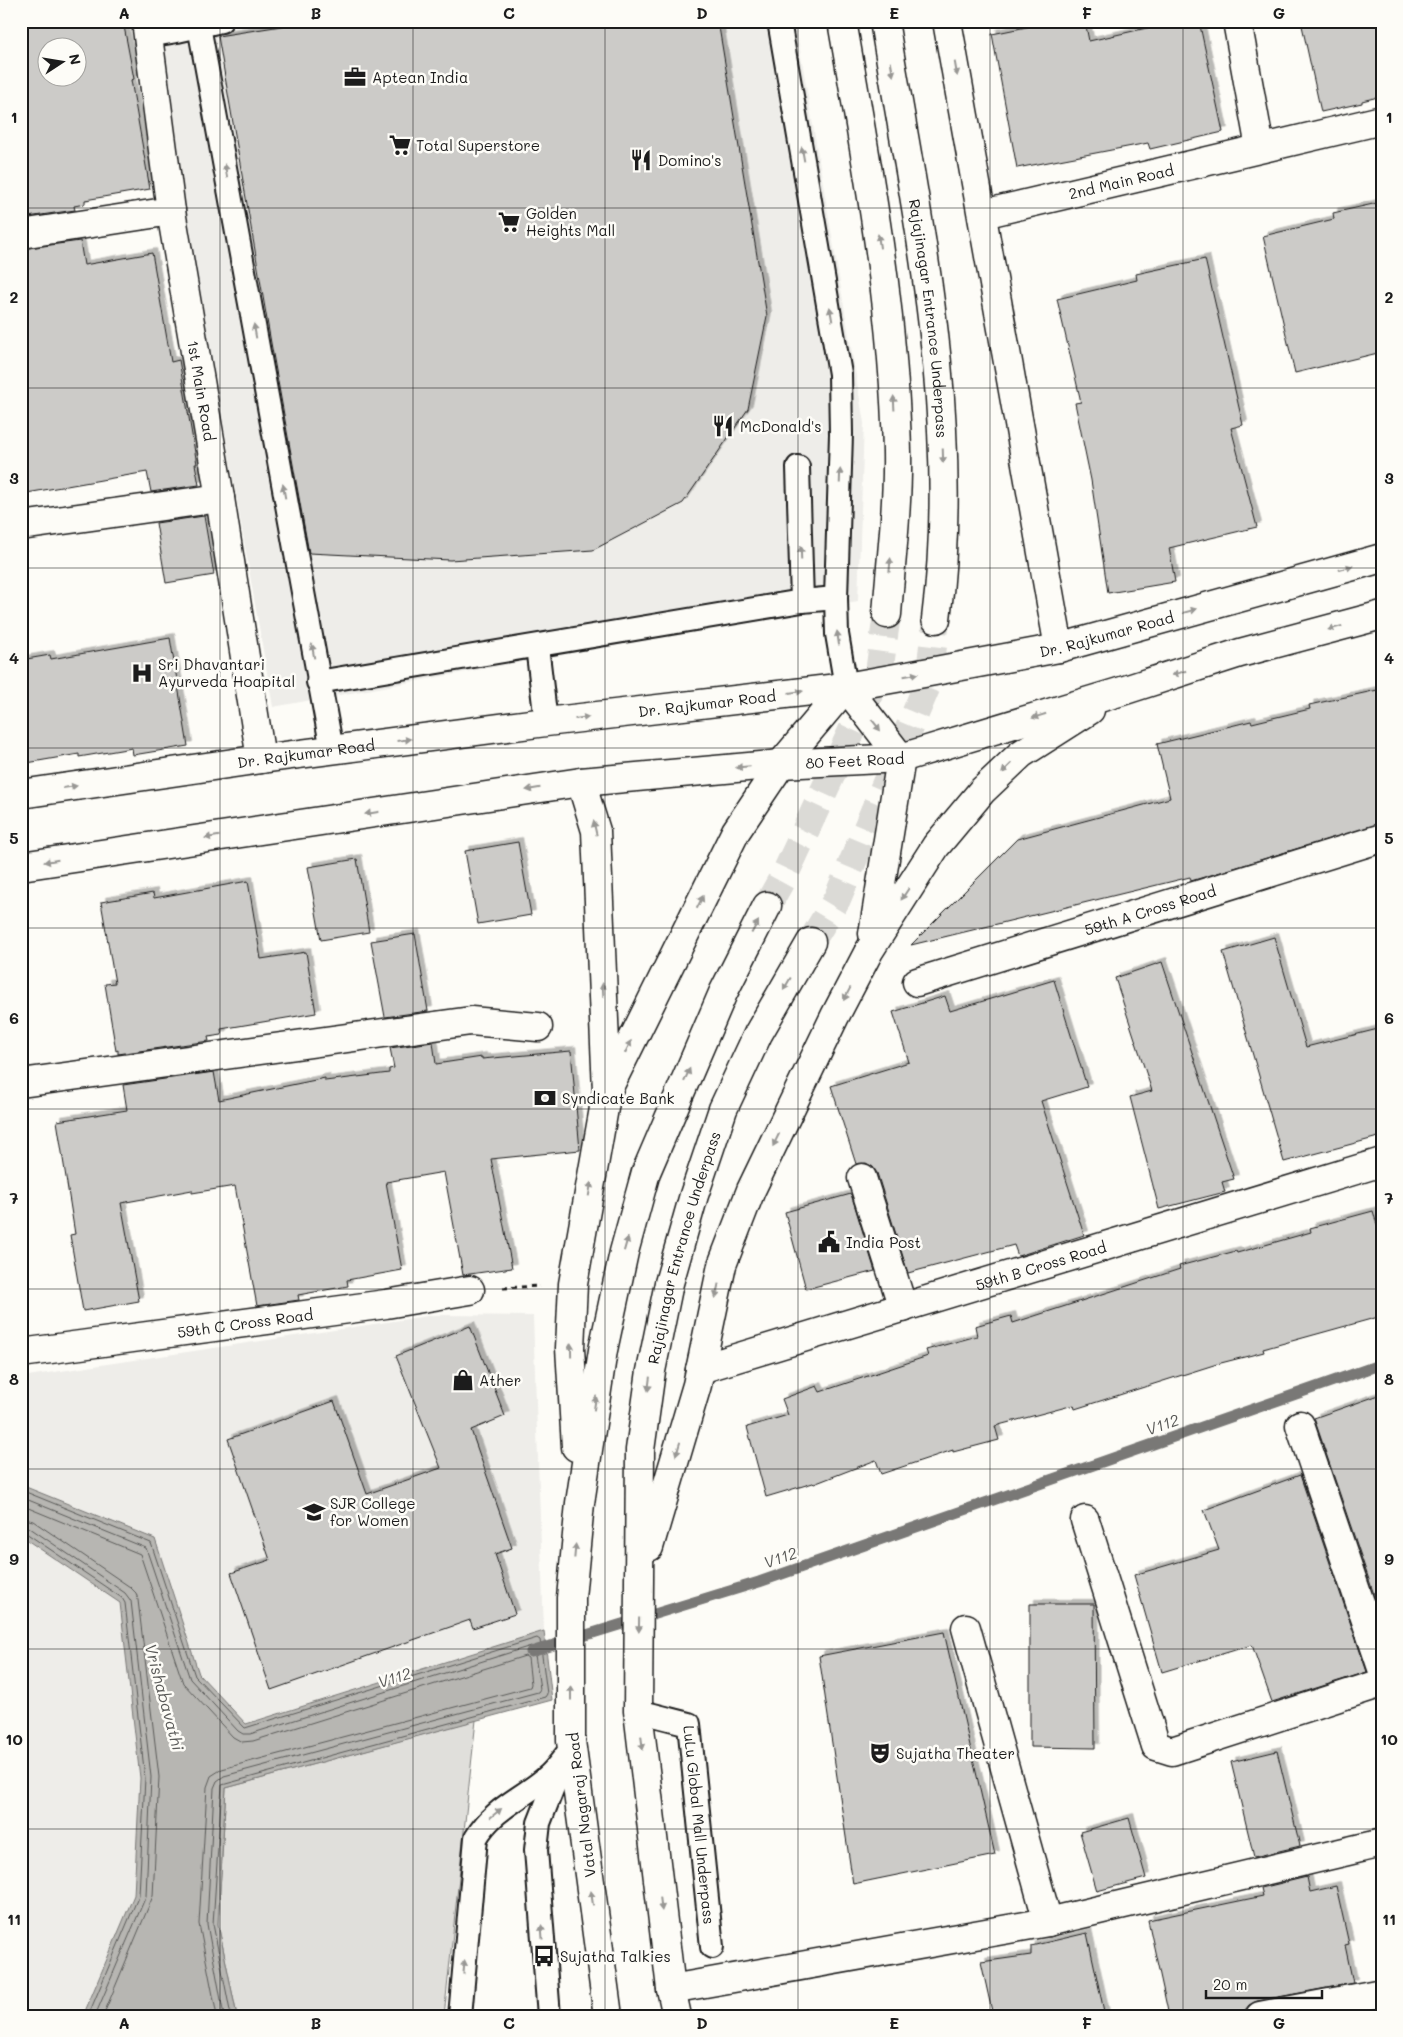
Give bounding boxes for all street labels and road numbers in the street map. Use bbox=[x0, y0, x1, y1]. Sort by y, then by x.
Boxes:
street label: 2nd Main Road bbox=[1067, 159, 1176, 203]
street label: Rajajinagar Entrance Underpass bbox=[905, 197, 952, 438]
street label: 1st Main Road bbox=[183, 339, 220, 443]
street label: Dr. Rajkumar Road bbox=[1038, 607, 1176, 661]
street label: Dr. Rajkumar Road bbox=[637, 685, 777, 721]
street label: Dr. Rajkumar Road bbox=[236, 734, 376, 772]
street label: 80 Feet Road bbox=[805, 748, 905, 773]
street label: 59th A Cross Road bbox=[1082, 880, 1218, 940]
street label: Rajajinagar Entrance Underpass bbox=[643, 1129, 725, 1366]
street label: 59th B Cross Road bbox=[973, 1236, 1108, 1295]
street label: 59th C Cross Road bbox=[176, 1304, 314, 1342]
street label: LuLu Global Mall Underpass bbox=[679, 1724, 720, 1925]
street label: Vatal Nagaraj Road bbox=[562, 1731, 600, 1879]

